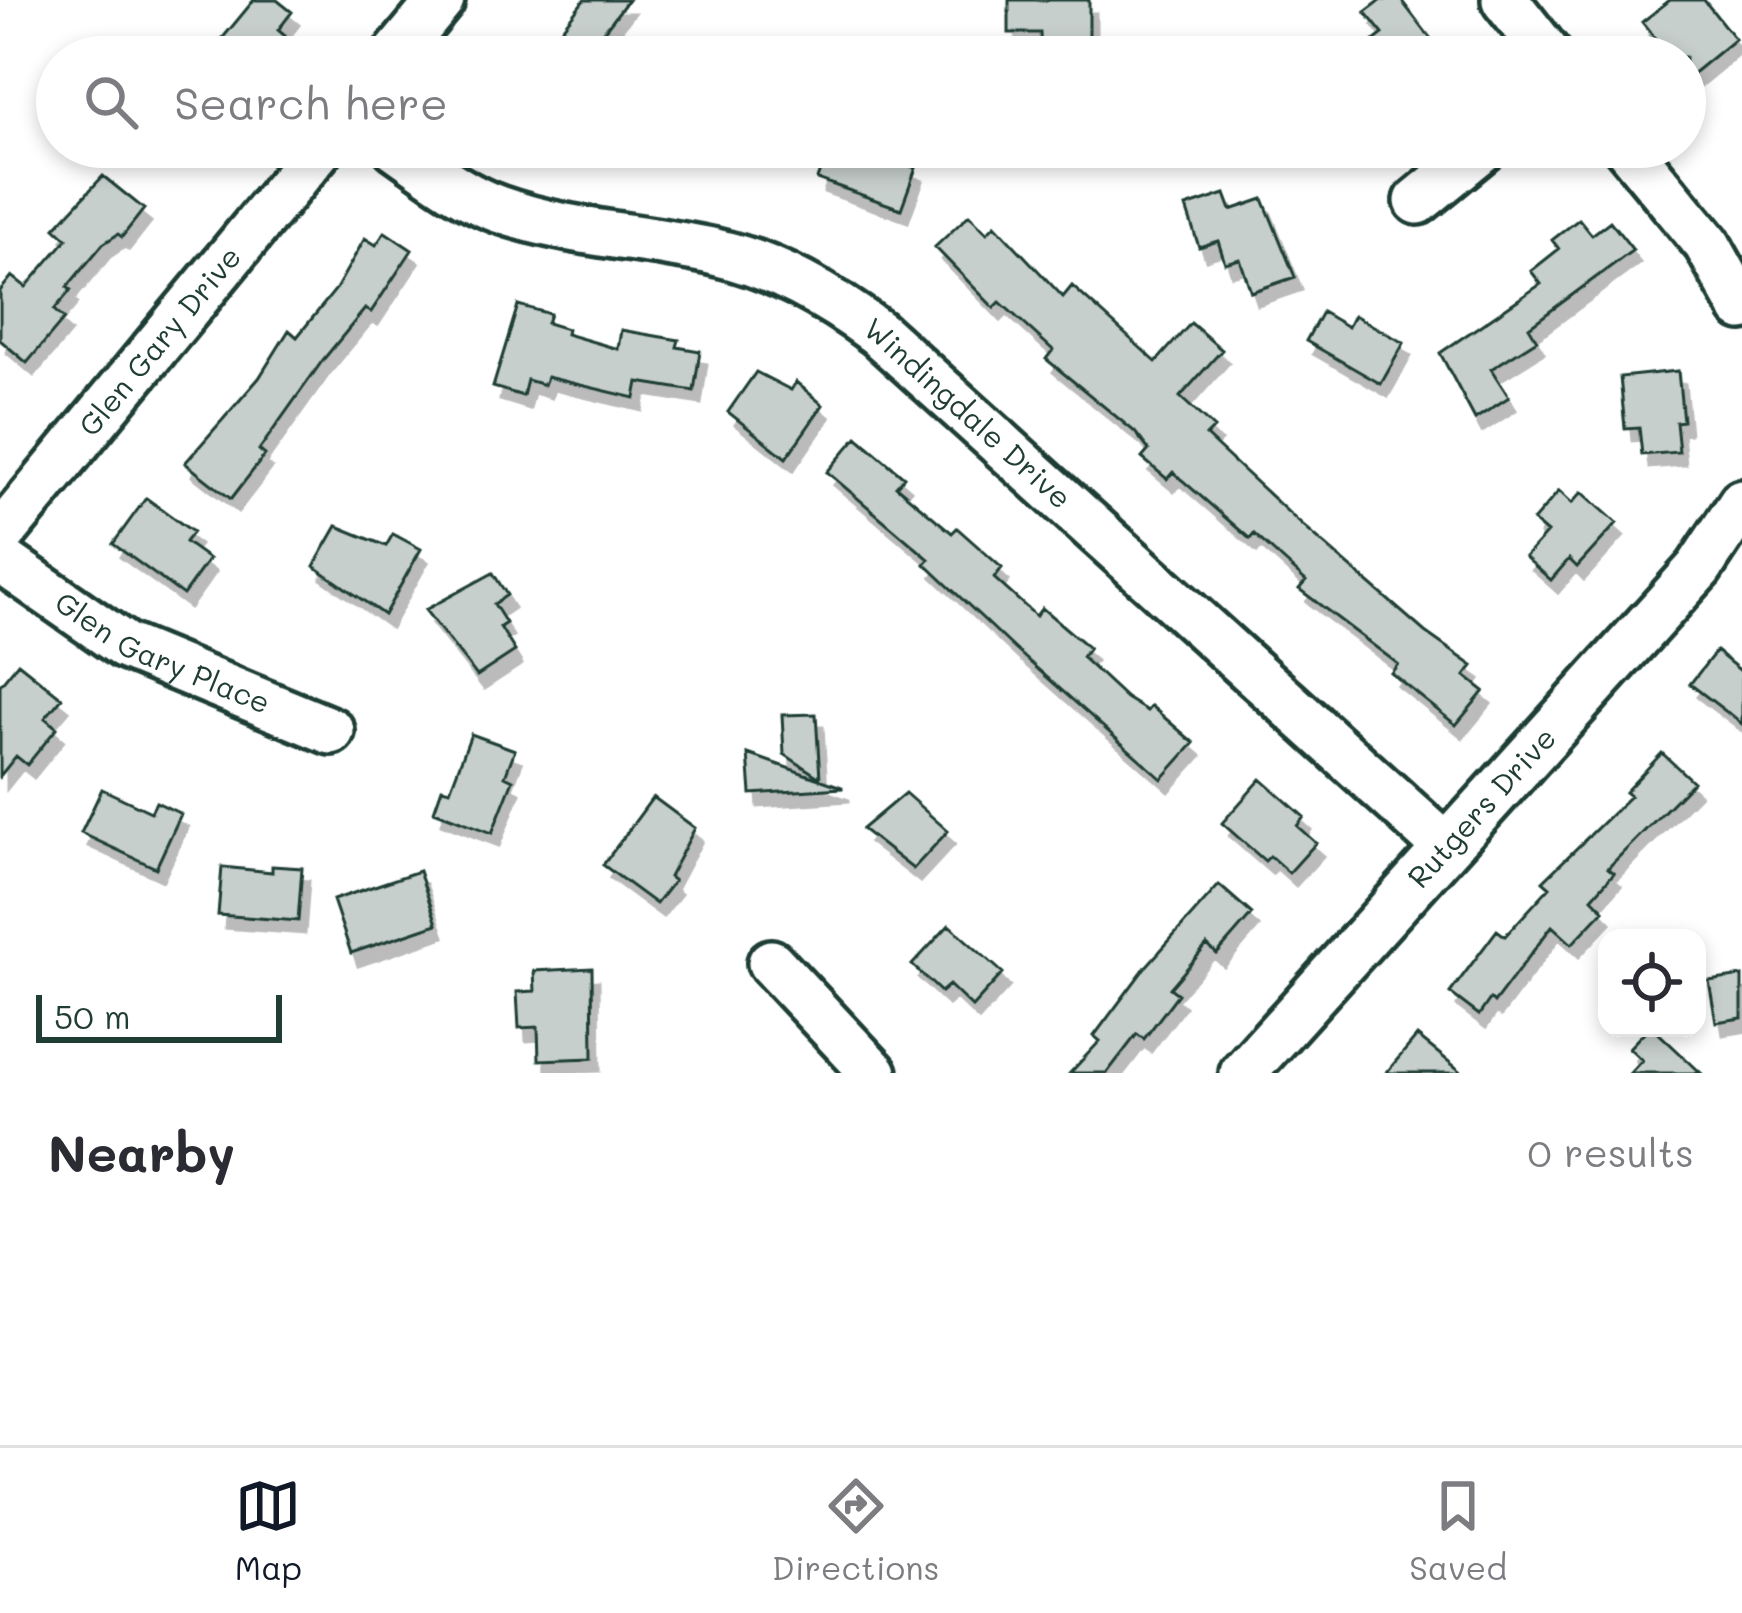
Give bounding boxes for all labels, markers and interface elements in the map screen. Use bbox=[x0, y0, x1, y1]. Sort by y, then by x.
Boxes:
search box bbox=[36, 36, 1706, 168]
icon: search bbox=[78, 69, 144, 135]
text: Search here bbox=[174, 73, 448, 131]
street label: Glen Gary Drive bbox=[69, 237, 249, 444]
street label: Windingdale Drive bbox=[857, 307, 1081, 517]
street label: Glen Gary Place bbox=[48, 581, 277, 722]
street label: Rutgers Drive bbox=[1398, 718, 1564, 896]
map controls bbox=[1598, 929, 1706, 1037]
button: locate bbox=[1598, 929, 1706, 1037]
scale bar bbox=[36, 989, 282, 1042]
text: 50 m bbox=[54, 994, 130, 1037]
text: Nearby bbox=[48, 1118, 235, 1185]
text: 0 results bbox=[1528, 1126, 1694, 1177]
tab: Map bbox=[235, 1473, 302, 1588]
tab: Directions bbox=[772, 1473, 939, 1588]
tab: Saved bbox=[1409, 1473, 1507, 1588]

